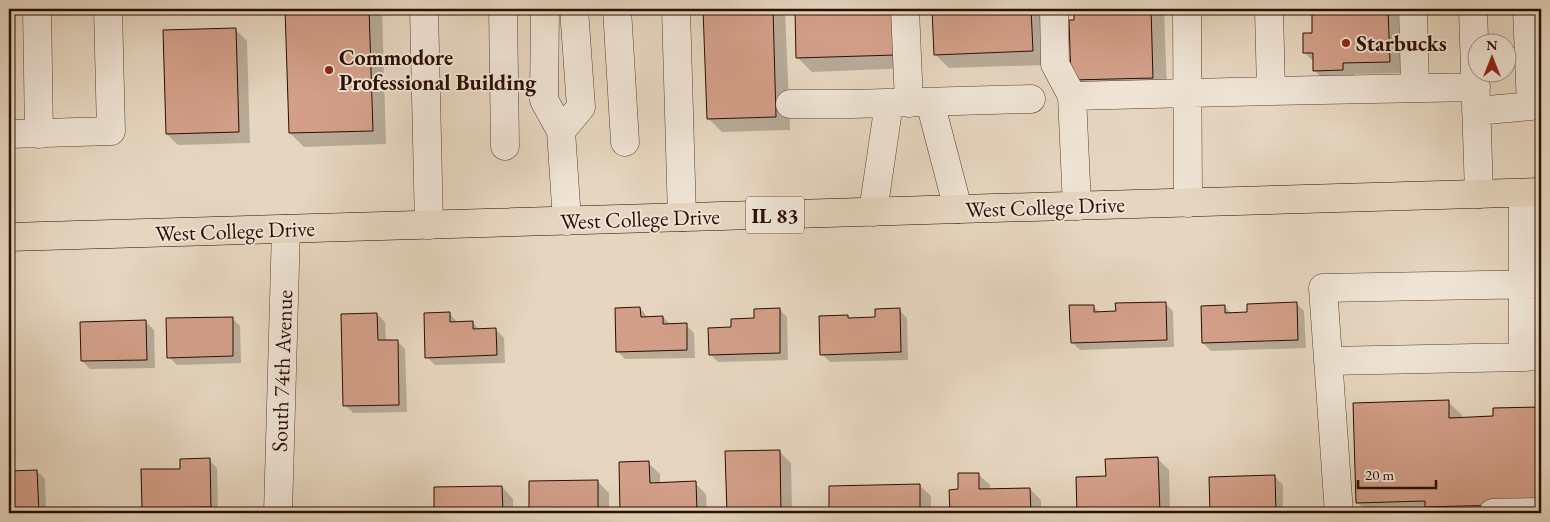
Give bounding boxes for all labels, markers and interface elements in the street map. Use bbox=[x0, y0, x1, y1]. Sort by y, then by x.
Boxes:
place label: Starbucks bbox=[1356, 29, 1447, 58]
north arrow bbox=[1468, 32, 1518, 82]
text: N bbox=[1486, 36, 1498, 54]
marker: Starbucks bbox=[1340, 37, 1352, 49]
place label: Commodore Professional Building bbox=[339, 43, 537, 97]
marker: Commodore Professional Building bbox=[323, 64, 335, 76]
street label: West College Drive bbox=[965, 190, 1126, 224]
road number: IL 83 bbox=[746, 196, 804, 234]
street label: West College Drive bbox=[560, 202, 721, 236]
street label: West College Drive bbox=[155, 214, 316, 248]
street label: South 74th Avenue bbox=[265, 289, 299, 453]
scale bar bbox=[1358, 457, 1435, 489]
text: 20 m bbox=[1365, 465, 1394, 484]

